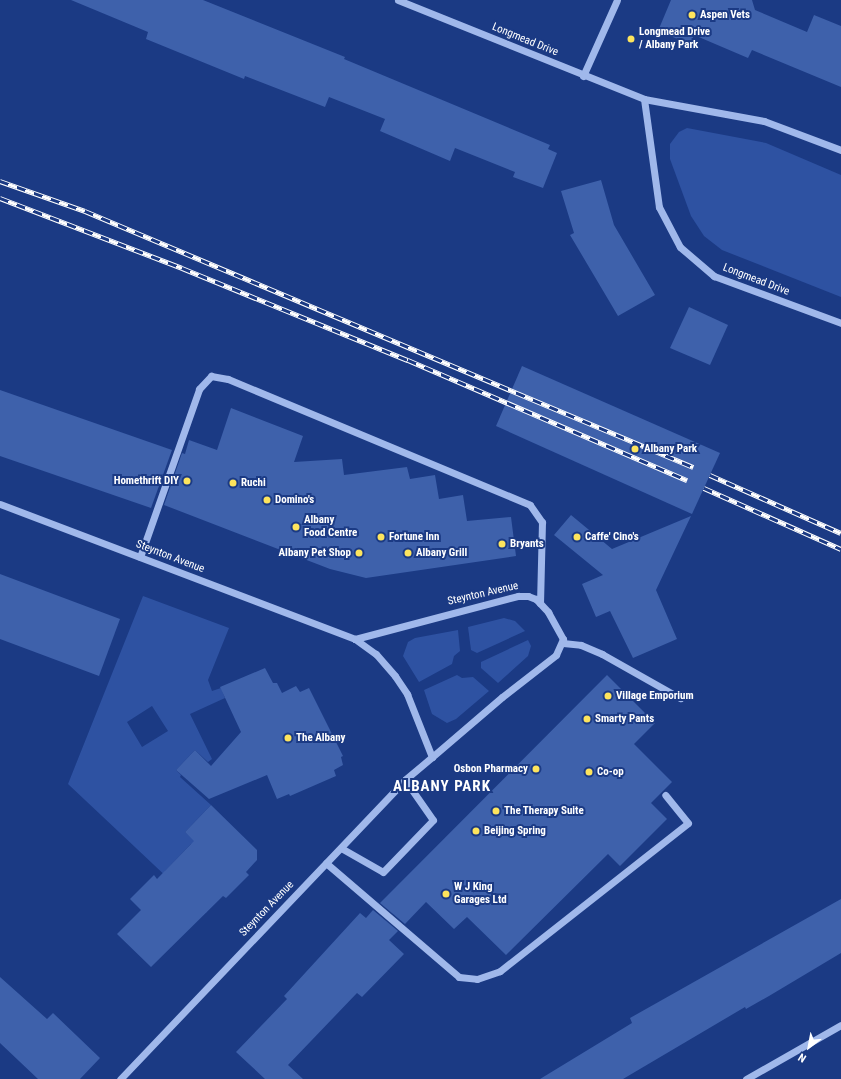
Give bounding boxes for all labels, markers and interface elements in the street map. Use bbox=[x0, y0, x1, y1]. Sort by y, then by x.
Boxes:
place label: Aspen Vets bbox=[700, 8, 750, 22]
marker: Aspen Vets bbox=[687, 10, 697, 20]
street label: Longmead Drive bbox=[490, 21, 560, 59]
place label: Longmead Drive / Albany Park bbox=[639, 26, 710, 52]
marker: Longmead Drive / Albany Park bbox=[626, 34, 636, 44]
street label: Longmead Drive bbox=[721, 261, 791, 299]
place label: Albany Park bbox=[644, 442, 697, 456]
marker: Albany Park bbox=[629, 443, 641, 455]
place label: Homethrift DIY bbox=[114, 474, 179, 488]
marker: Homethrift DIY bbox=[182, 476, 192, 486]
place label: Ruchi bbox=[241, 476, 266, 490]
marker: Ruchi bbox=[228, 478, 238, 488]
place label: Domino's bbox=[275, 493, 314, 507]
marker: Domino's bbox=[262, 495, 272, 505]
place label: Albany Food Centre bbox=[304, 514, 357, 540]
marker: Albany Food Centre bbox=[291, 522, 301, 532]
place label: Fortune Inn bbox=[389, 530, 439, 544]
place label: Caffe' Cino's bbox=[585, 530, 639, 544]
marker: Fortune Inn bbox=[376, 532, 386, 542]
marker: Caffe' Cino's bbox=[572, 532, 582, 542]
place label: Bryants bbox=[510, 537, 544, 551]
street label: Steynton Avenue bbox=[134, 538, 206, 576]
marker: Bryants bbox=[497, 539, 507, 549]
place label: Albany Pet Shop bbox=[279, 546, 351, 560]
place label: Albany Grill bbox=[416, 546, 467, 560]
marker: Albany Pet Shop bbox=[354, 548, 364, 558]
marker: Albany Grill bbox=[403, 548, 413, 558]
street label: Steynton Avenue bbox=[446, 579, 520, 609]
place label: Village Emporium bbox=[616, 689, 694, 703]
marker: Village Emporium bbox=[603, 691, 613, 701]
place label: Smarty Pants bbox=[595, 712, 654, 726]
marker: Smarty Pants bbox=[582, 714, 592, 724]
place label: The Albany bbox=[296, 731, 345, 745]
marker: The Albany bbox=[283, 733, 293, 743]
place label: Osbon Pharmacy bbox=[454, 762, 528, 776]
marker: Osbon Pharmacy bbox=[531, 764, 541, 774]
place label: Co-op bbox=[597, 765, 624, 779]
marker: Co-op bbox=[584, 767, 594, 777]
district label: ALBANY PARK bbox=[393, 778, 491, 796]
place label: The Therapy Suite bbox=[504, 804, 584, 818]
marker: The Therapy Suite bbox=[491, 806, 501, 816]
place label: Beijing Spring bbox=[484, 824, 546, 838]
marker: Beijing Spring bbox=[471, 826, 481, 836]
street label: Steynton Avenue bbox=[237, 878, 297, 940]
place label: W J King Garages Ltd bbox=[454, 881, 507, 907]
marker: W J King Garages Ltd bbox=[441, 889, 451, 899]
north arrow bbox=[789, 1027, 829, 1067]
text: N bbox=[796, 1050, 809, 1065]

